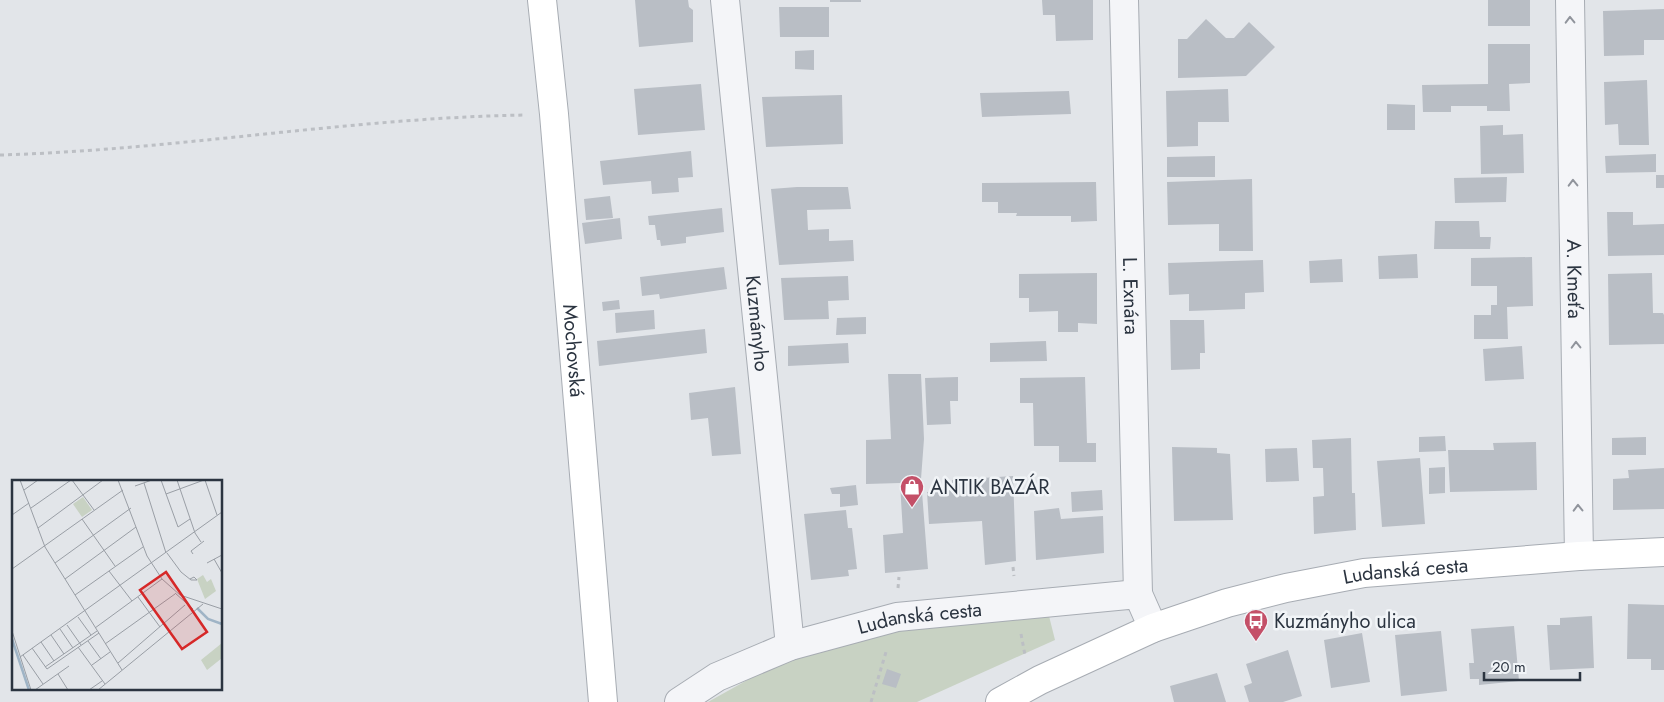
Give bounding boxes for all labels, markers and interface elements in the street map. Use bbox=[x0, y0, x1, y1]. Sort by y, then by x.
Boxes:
one-way arrow bbox=[1565, 16, 1576, 24]
one-way arrow bbox=[1568, 178, 1578, 186]
street label: A. Kmeťa bbox=[1559, 239, 1589, 319]
street label: L. Exnára bbox=[1115, 257, 1146, 335]
street label: Kuzmányho bbox=[738, 274, 776, 373]
street label: Mochovská bbox=[555, 303, 592, 398]
one-way arrow bbox=[1570, 341, 1581, 349]
place label: ANTIK BAZÁR bbox=[930, 473, 1050, 502]
shop icon: ANTIK BAZÁR bbox=[899, 474, 925, 508]
inset map bbox=[12, 480, 222, 690]
one-way arrow bbox=[1573, 503, 1583, 511]
street label: Ludanská cesta bbox=[1340, 551, 1469, 592]
street label: Ludanská cesta bbox=[854, 595, 983, 642]
place label: Kuzmányho ulica bbox=[1274, 607, 1416, 636]
bus stop icon: Kuzmányho ulica bbox=[1243, 608, 1269, 642]
scale bar bbox=[1484, 650, 1580, 682]
text: 20 m bbox=[1492, 656, 1526, 678]

